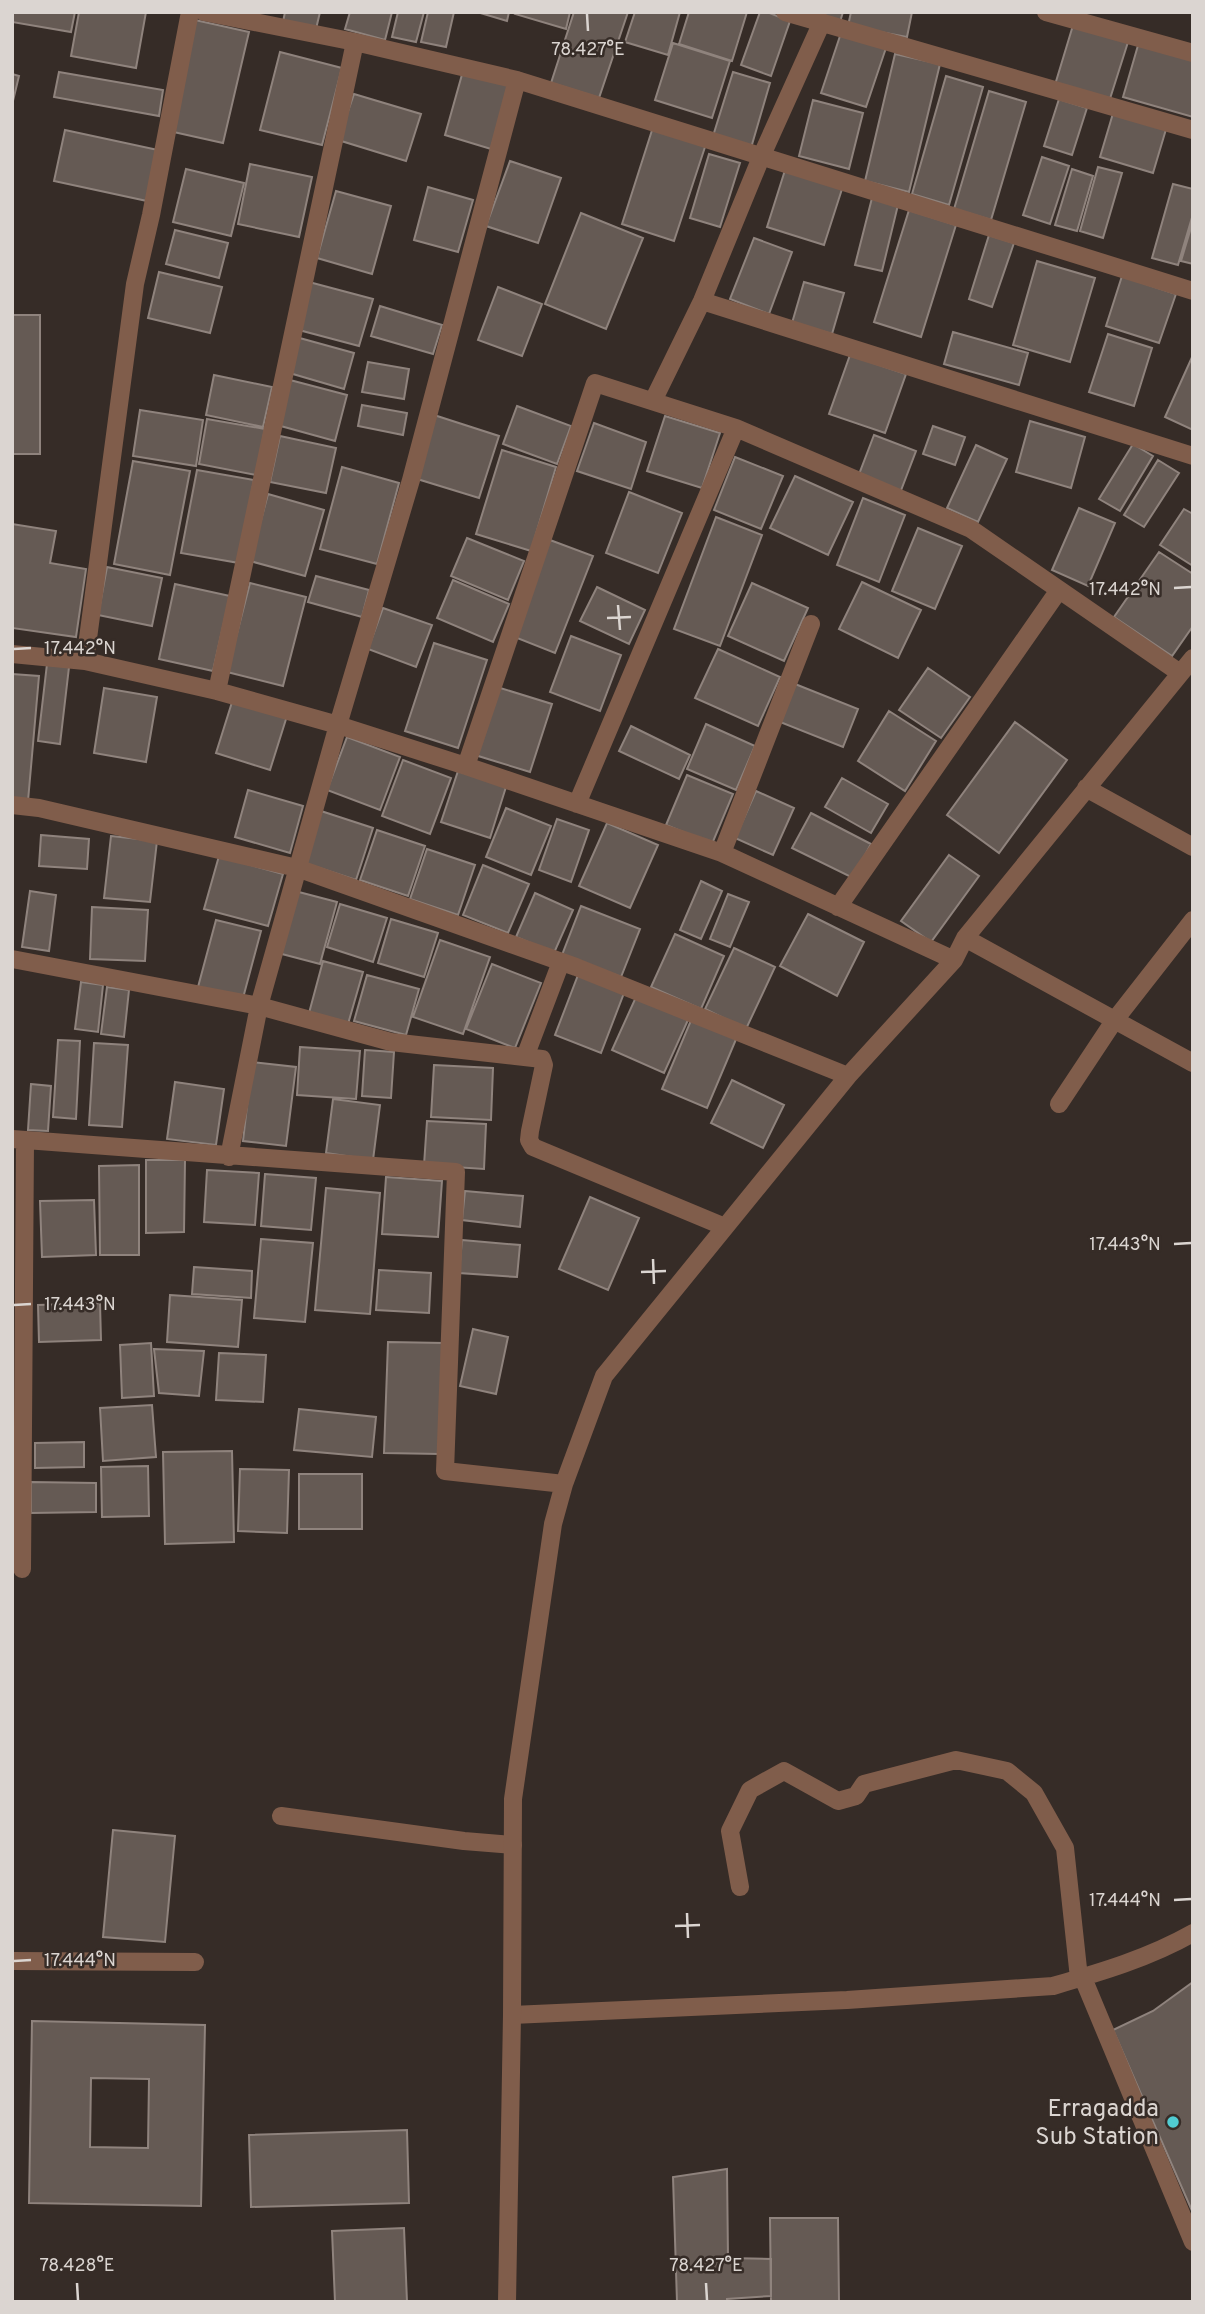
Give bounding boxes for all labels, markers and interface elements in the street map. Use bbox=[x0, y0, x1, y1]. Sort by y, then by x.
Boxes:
text: 78.427°E bbox=[551, 39, 625, 62]
text: 17.442°N bbox=[1089, 579, 1161, 602]
text: 17.442°N bbox=[44, 638, 116, 661]
text: 17.443°N bbox=[1089, 1234, 1161, 1257]
text: 17.443°N bbox=[44, 1294, 116, 1317]
text: 17.444°N bbox=[1089, 1890, 1161, 1913]
text: 17.444°N bbox=[44, 1950, 116, 1973]
place label: Erragadda Sub Station bbox=[1035, 2095, 1159, 2153]
marker: Erragadda Sub Station bbox=[1165, 2114, 1181, 2130]
text: 78.428°E bbox=[39, 2255, 115, 2278]
text: 78.427°E bbox=[669, 2255, 743, 2278]

